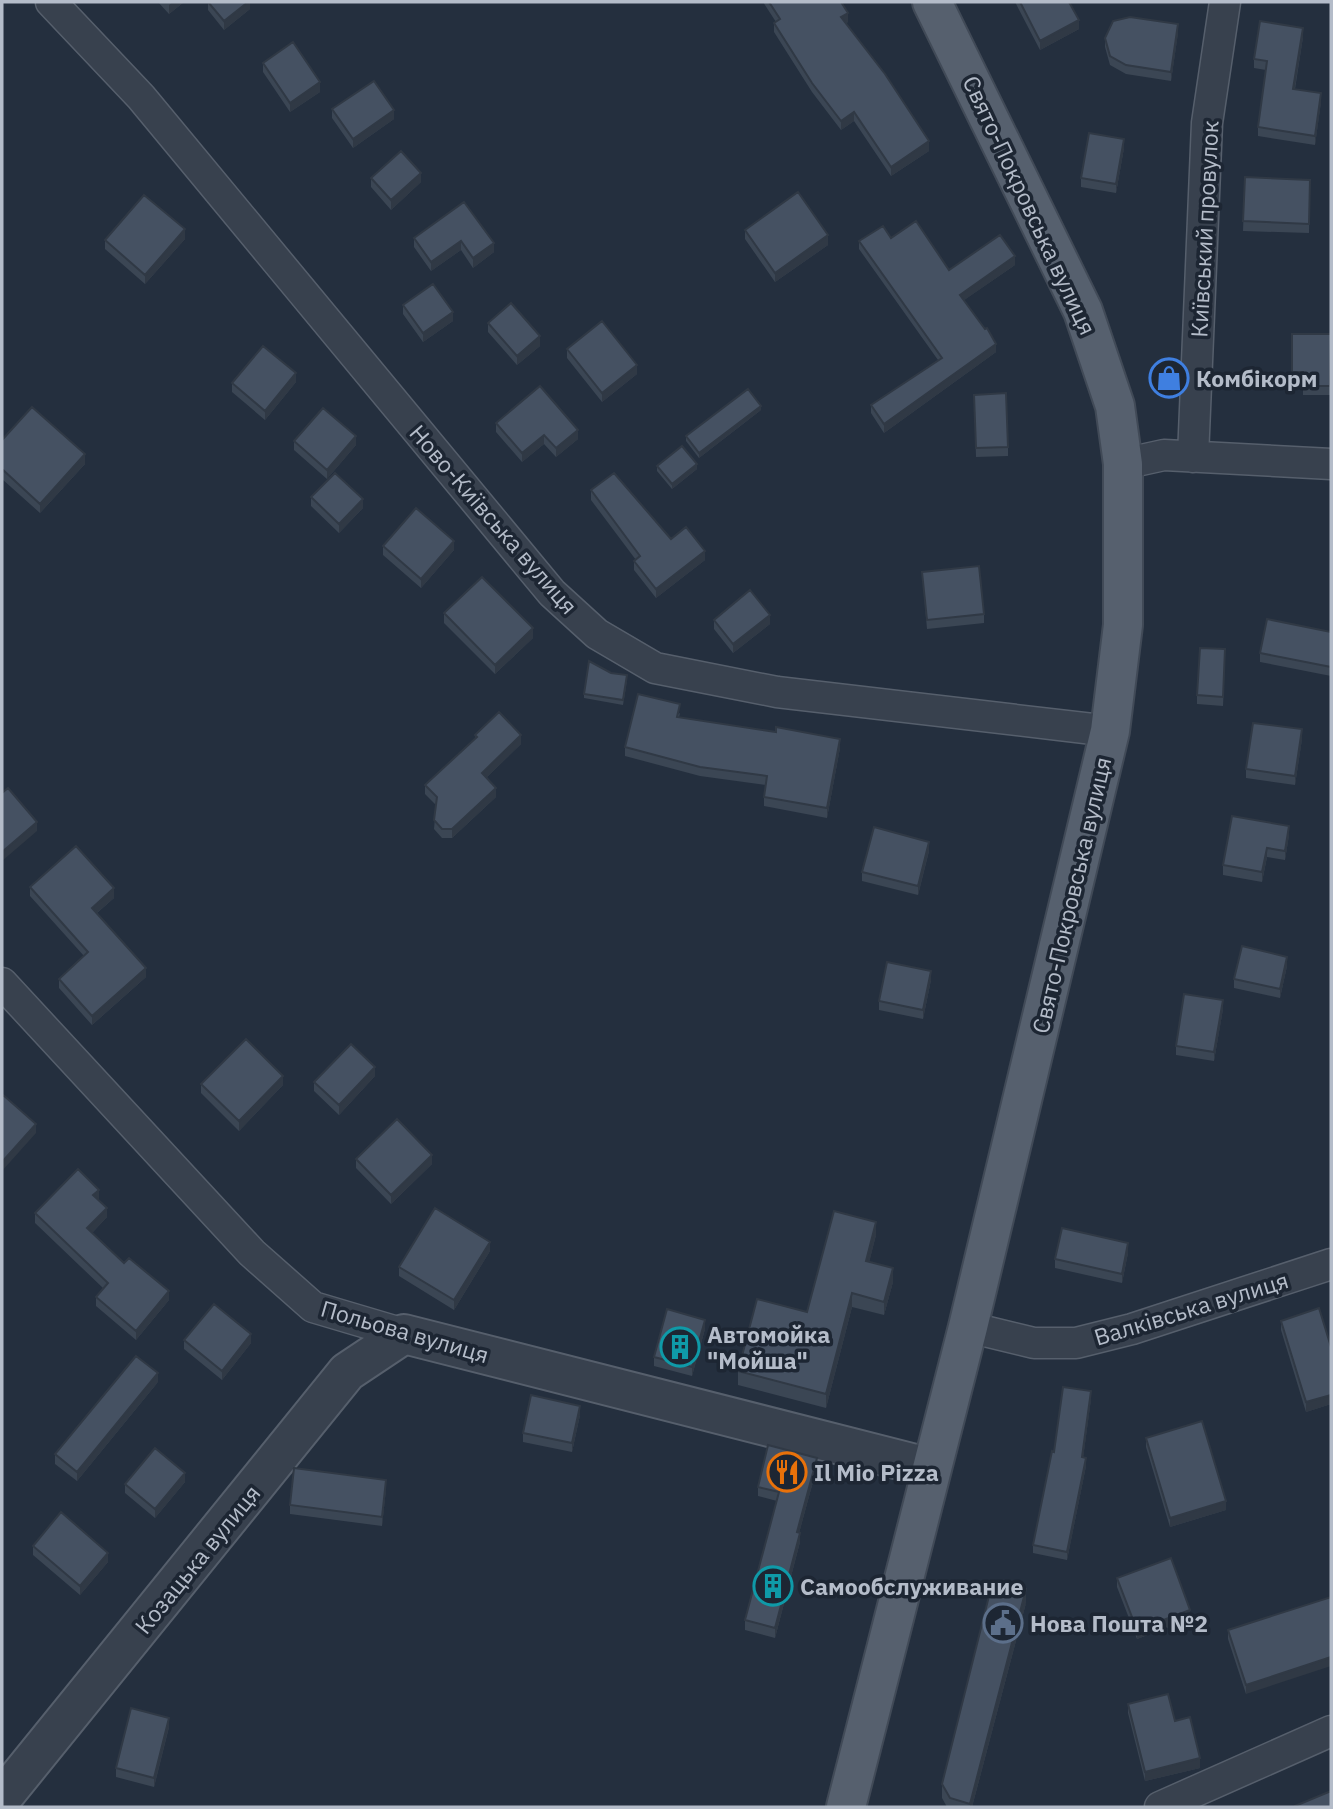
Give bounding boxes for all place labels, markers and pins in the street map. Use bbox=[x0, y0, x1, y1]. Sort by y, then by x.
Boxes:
shop icon: Комбікорм bbox=[1148, 357, 1190, 399]
place label: Комбікорм bbox=[1196, 363, 1318, 393]
place label: Автомойка "Мойша" bbox=[707, 1319, 830, 1375]
building icon: Автомойка "Мойша" bbox=[659, 1326, 701, 1368]
restaurant icon: Il Mio Pizza bbox=[766, 1451, 808, 1493]
place label: Il Mio Pizza bbox=[814, 1457, 939, 1487]
building icon: Самообслуживание bbox=[752, 1565, 794, 1607]
place label: Самообслуживание bbox=[800, 1571, 1023, 1601]
public building icon: Нова Пошта №2 bbox=[982, 1602, 1024, 1644]
place label: Нова Пошта №2 bbox=[1030, 1608, 1208, 1638]

